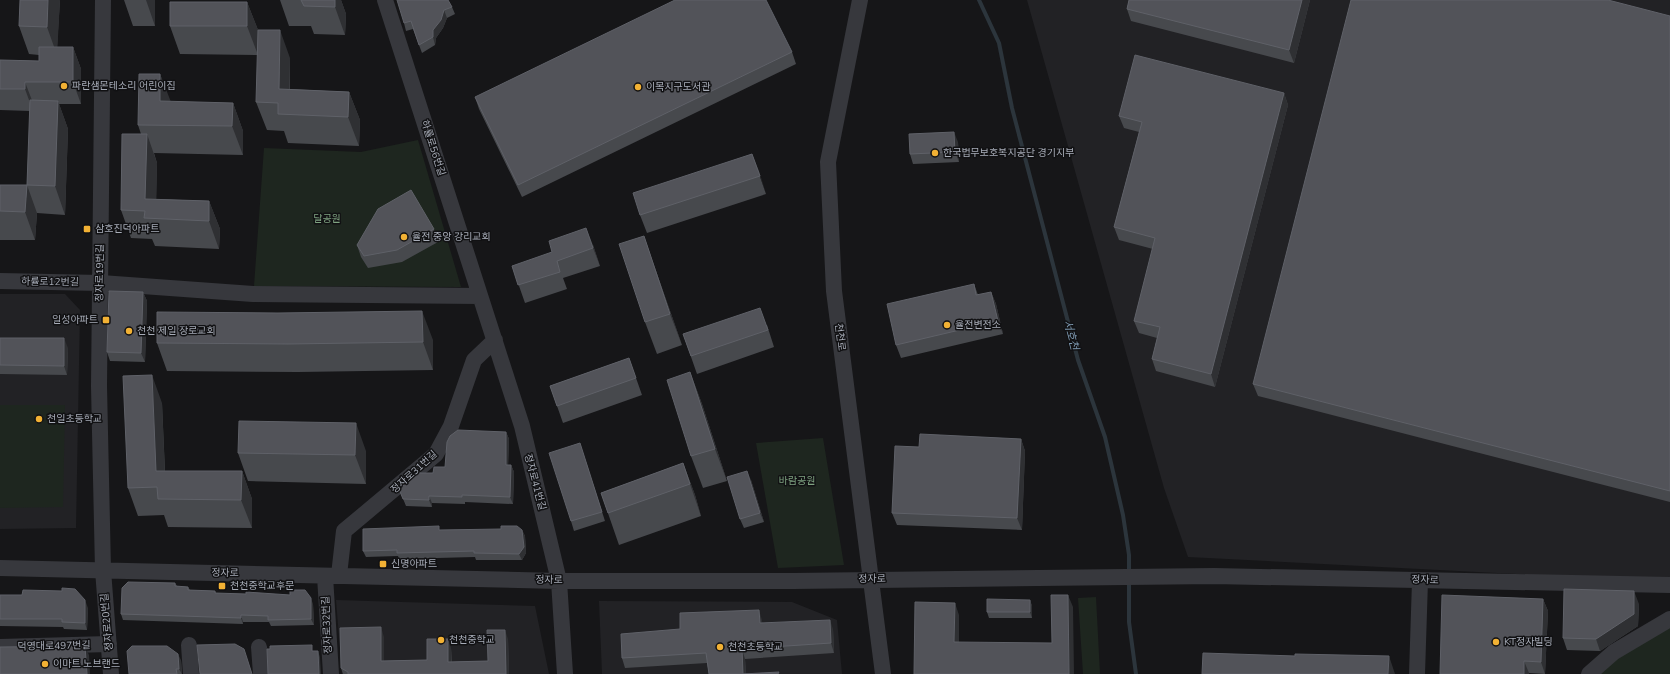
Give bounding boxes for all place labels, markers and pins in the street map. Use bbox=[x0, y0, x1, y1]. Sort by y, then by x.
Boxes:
place label: 파란샘몬테소리 어린이집 bbox=[72, 79, 176, 93]
place label: 이목지구도서관 bbox=[646, 80, 711, 94]
marker: 파란샘몬테소리 어린이집 bbox=[59, 81, 69, 91]
marker: 이목지구도서관 bbox=[633, 82, 643, 92]
place label: 한국법무보호복지공단 경기지부 bbox=[943, 146, 1074, 160]
marker: 한국법무보호복지공단 경기지부 bbox=[930, 148, 940, 158]
place label: 삼호진덕아파트 bbox=[95, 222, 159, 236]
marker: 삼호진덕아파트 bbox=[82, 224, 92, 234]
place label: 율전 중앙 강리교회 bbox=[412, 230, 491, 244]
marker: 율전 중앙 강리교회 bbox=[399, 232, 409, 242]
place label: 일성아파트 bbox=[52, 313, 98, 327]
marker: 일성아파트 bbox=[101, 315, 111, 325]
place label: 율전변전소 bbox=[955, 318, 1001, 332]
marker: 율전변전소 bbox=[942, 320, 952, 330]
place label: 천천 제일 장로교회 bbox=[137, 324, 216, 338]
marker: 천천 제일 장로교회 bbox=[124, 326, 134, 336]
place label: 천일초등학교 bbox=[47, 412, 102, 426]
marker: 천일초등학교 bbox=[34, 414, 44, 424]
place label: 신명아파트 bbox=[391, 557, 437, 571]
marker: 신명아파트 bbox=[378, 559, 388, 569]
place label: 천천중학교후문 bbox=[230, 579, 294, 593]
marker: 천천중학교후문 bbox=[217, 581, 227, 591]
place label: 천천중학교 bbox=[449, 633, 495, 647]
marker: 천천중학교 bbox=[436, 635, 446, 645]
place label: KT정자빌딩 bbox=[1504, 635, 1553, 649]
marker: KT정자빌딩 bbox=[1491, 637, 1501, 647]
place label: 천천초등학교 bbox=[728, 640, 783, 654]
marker: 천천초등학교 bbox=[715, 642, 725, 652]
place label: 이마트 노브랜드 bbox=[53, 657, 120, 671]
marker: 이마트 노브랜드 bbox=[40, 659, 50, 669]

